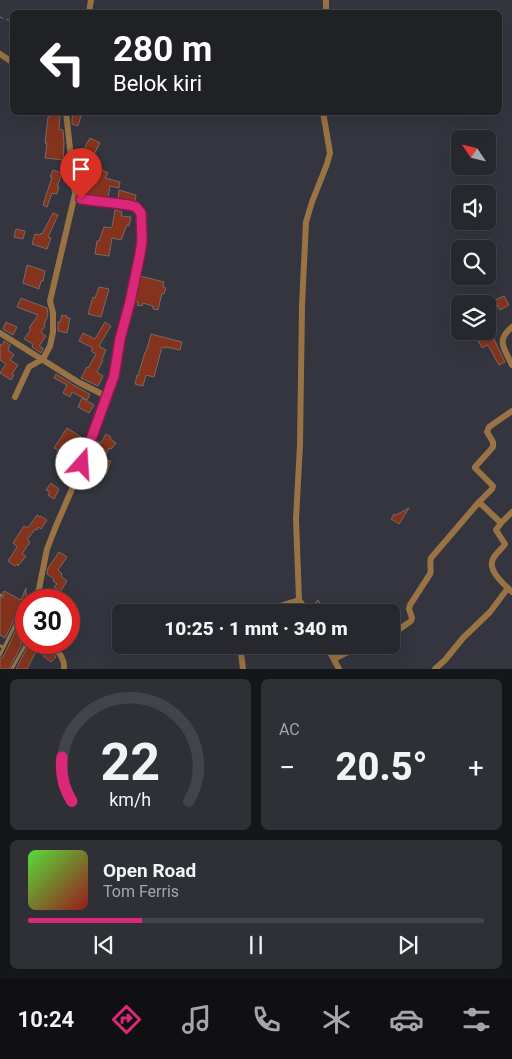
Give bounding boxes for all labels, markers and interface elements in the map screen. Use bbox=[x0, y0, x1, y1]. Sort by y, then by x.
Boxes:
text: 280 m bbox=[113, 29, 212, 70]
icon: left bbox=[30, 30, 95, 95]
text: Belok kiri bbox=[113, 71, 202, 96]
north arrow bbox=[451, 130, 496, 175]
map controls bbox=[451, 130, 496, 340]
pin bbox=[60, 148, 102, 199]
icon: arrive bbox=[67, 155, 95, 183]
button: sound bbox=[451, 185, 496, 230]
button: search bbox=[451, 240, 496, 285]
button: layers bbox=[451, 295, 496, 340]
position arrow bbox=[55, 437, 107, 489]
speed limit sign: 30 bbox=[15, 589, 80, 654]
text: 10:25 · 1 mnt · 340 m bbox=[164, 617, 348, 640]
text: AC bbox=[279, 720, 300, 739]
text: 22 bbox=[101, 732, 160, 793]
text: 20.5° bbox=[336, 745, 428, 789]
text: − bbox=[279, 751, 295, 784]
text: + bbox=[468, 751, 484, 784]
text: km/h bbox=[110, 789, 151, 810]
text: Open Road bbox=[103, 859, 196, 882]
text: Tom Ferris bbox=[103, 882, 179, 901]
icon: previous bbox=[90, 931, 118, 959]
icon: pause bbox=[242, 931, 270, 959]
icon: next bbox=[394, 931, 422, 959]
icon: directions bbox=[109, 1002, 144, 1037]
icon: music bbox=[179, 1002, 214, 1037]
icon: phone bbox=[249, 1002, 284, 1037]
icon: climate bbox=[319, 1002, 354, 1037]
icon: car bbox=[389, 1002, 424, 1037]
icon: filters bbox=[459, 1002, 494, 1037]
text: 10:24 bbox=[18, 1007, 74, 1032]

